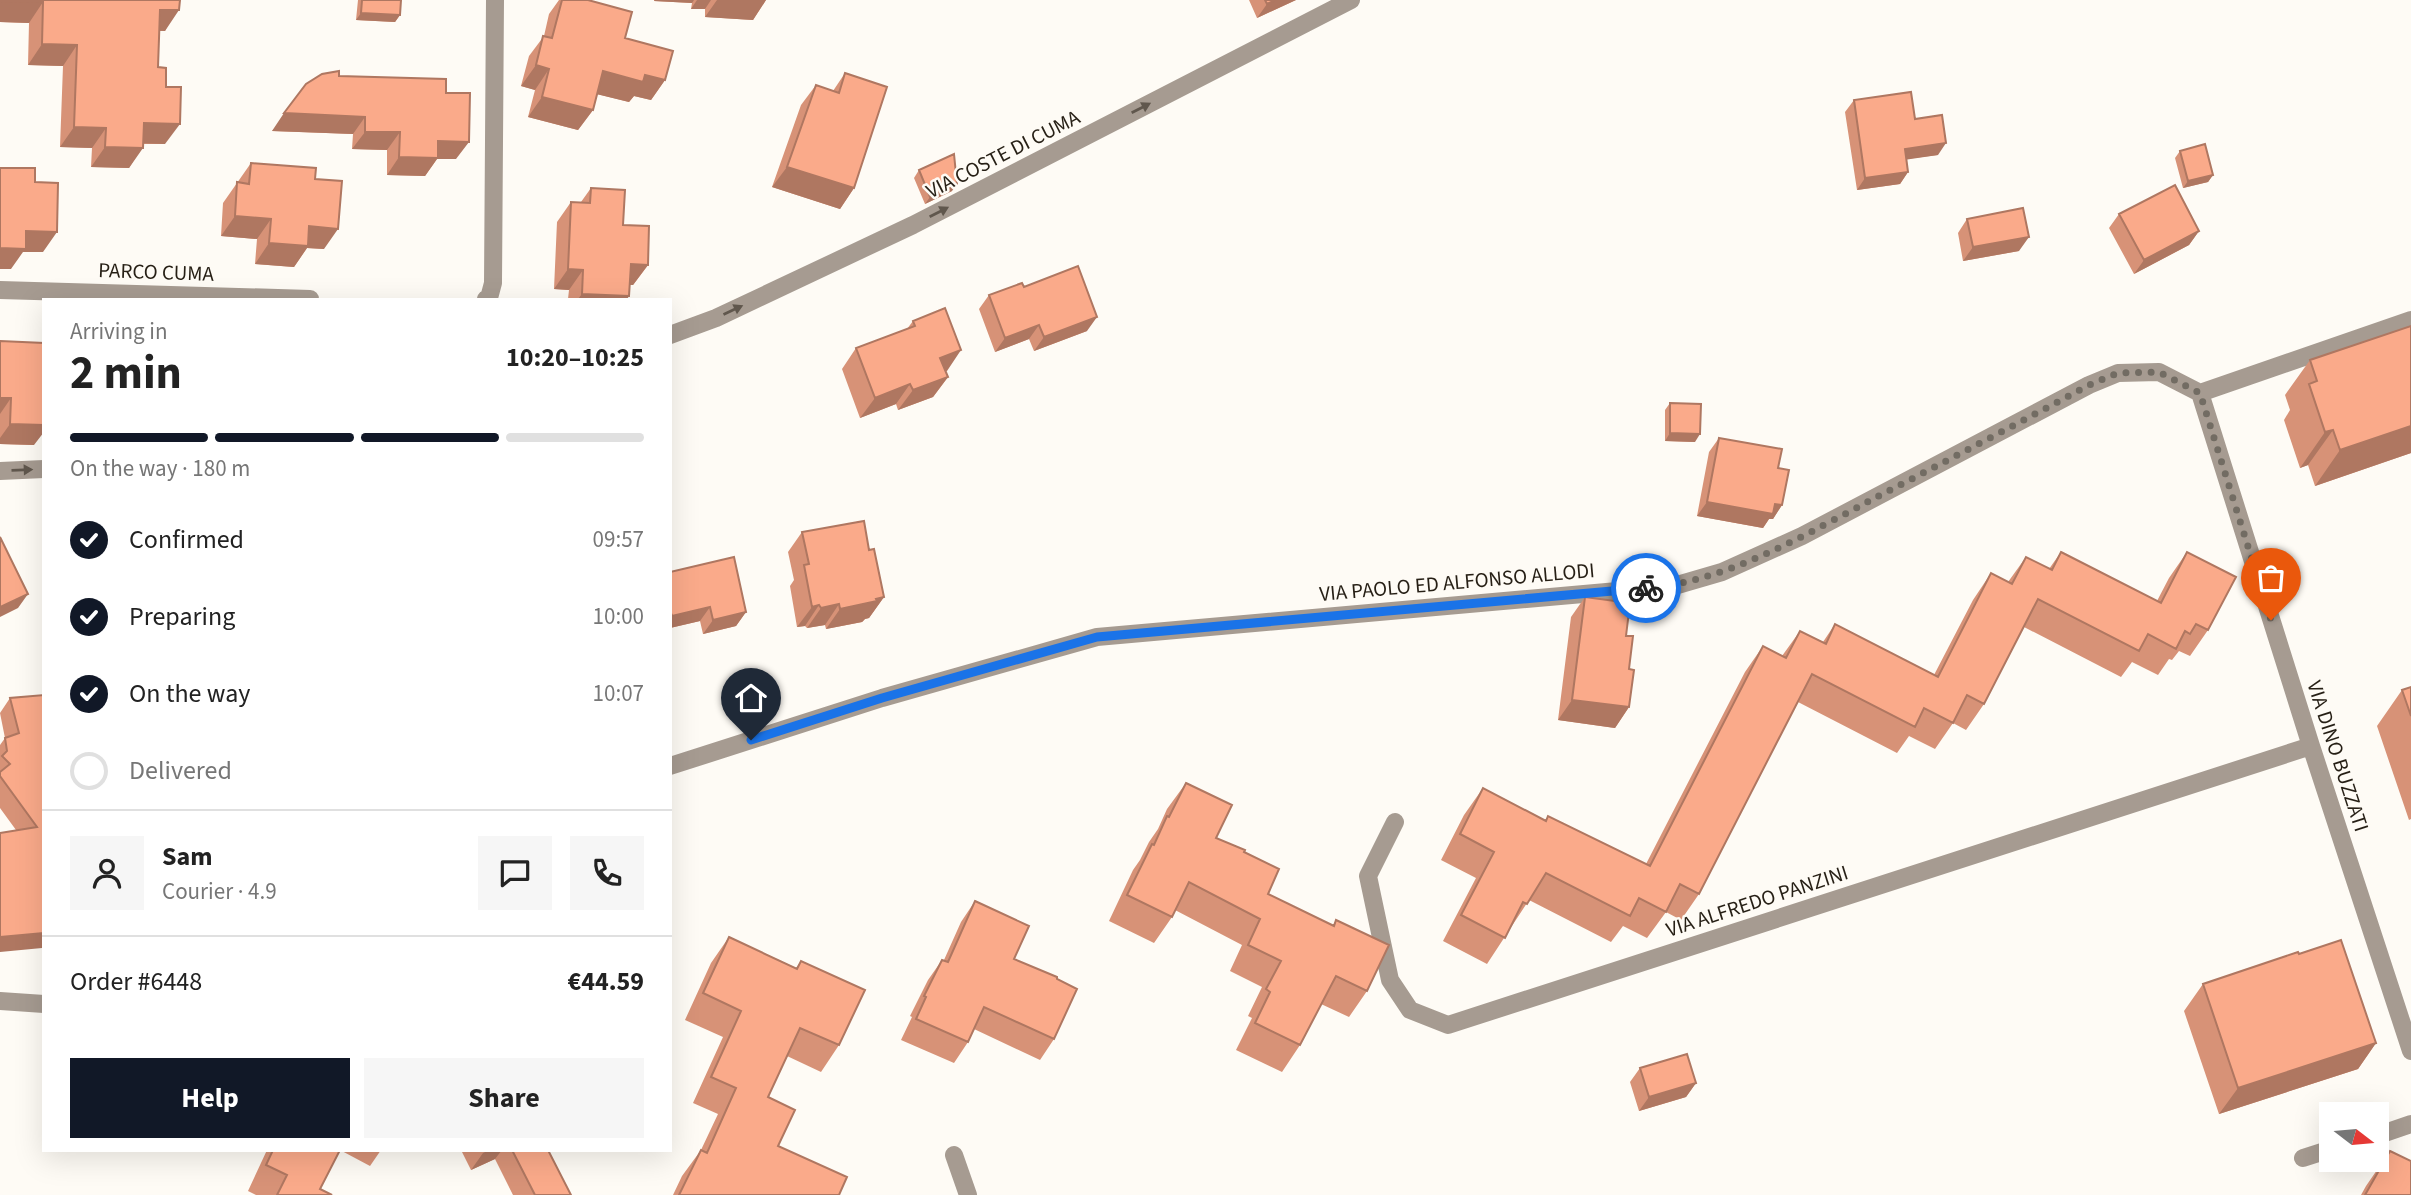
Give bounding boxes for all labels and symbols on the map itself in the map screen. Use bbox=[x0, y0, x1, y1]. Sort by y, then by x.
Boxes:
street label: VIA COSTE DI CUMA bbox=[921, 102, 1086, 206]
one-way arrow bbox=[1131, 103, 1151, 114]
one-way arrow bbox=[929, 206, 949, 218]
street label: PARCO CUMA bbox=[98, 255, 215, 289]
one-way arrow bbox=[723, 304, 744, 315]
one-way arrow bbox=[11, 464, 33, 476]
pin bbox=[2241, 548, 2301, 620]
courier bbox=[1611, 553, 1681, 623]
street label: VIA PAOLO ED ALFONSO ALLODI bbox=[1318, 555, 1596, 609]
pin bbox=[721, 668, 781, 740]
street label: VIA DINO BUZZATI bbox=[2299, 677, 2377, 835]
street label: VIA ALFREDO PANZINI bbox=[1662, 857, 1852, 945]
north arrow bbox=[2319, 1102, 2389, 1172]

